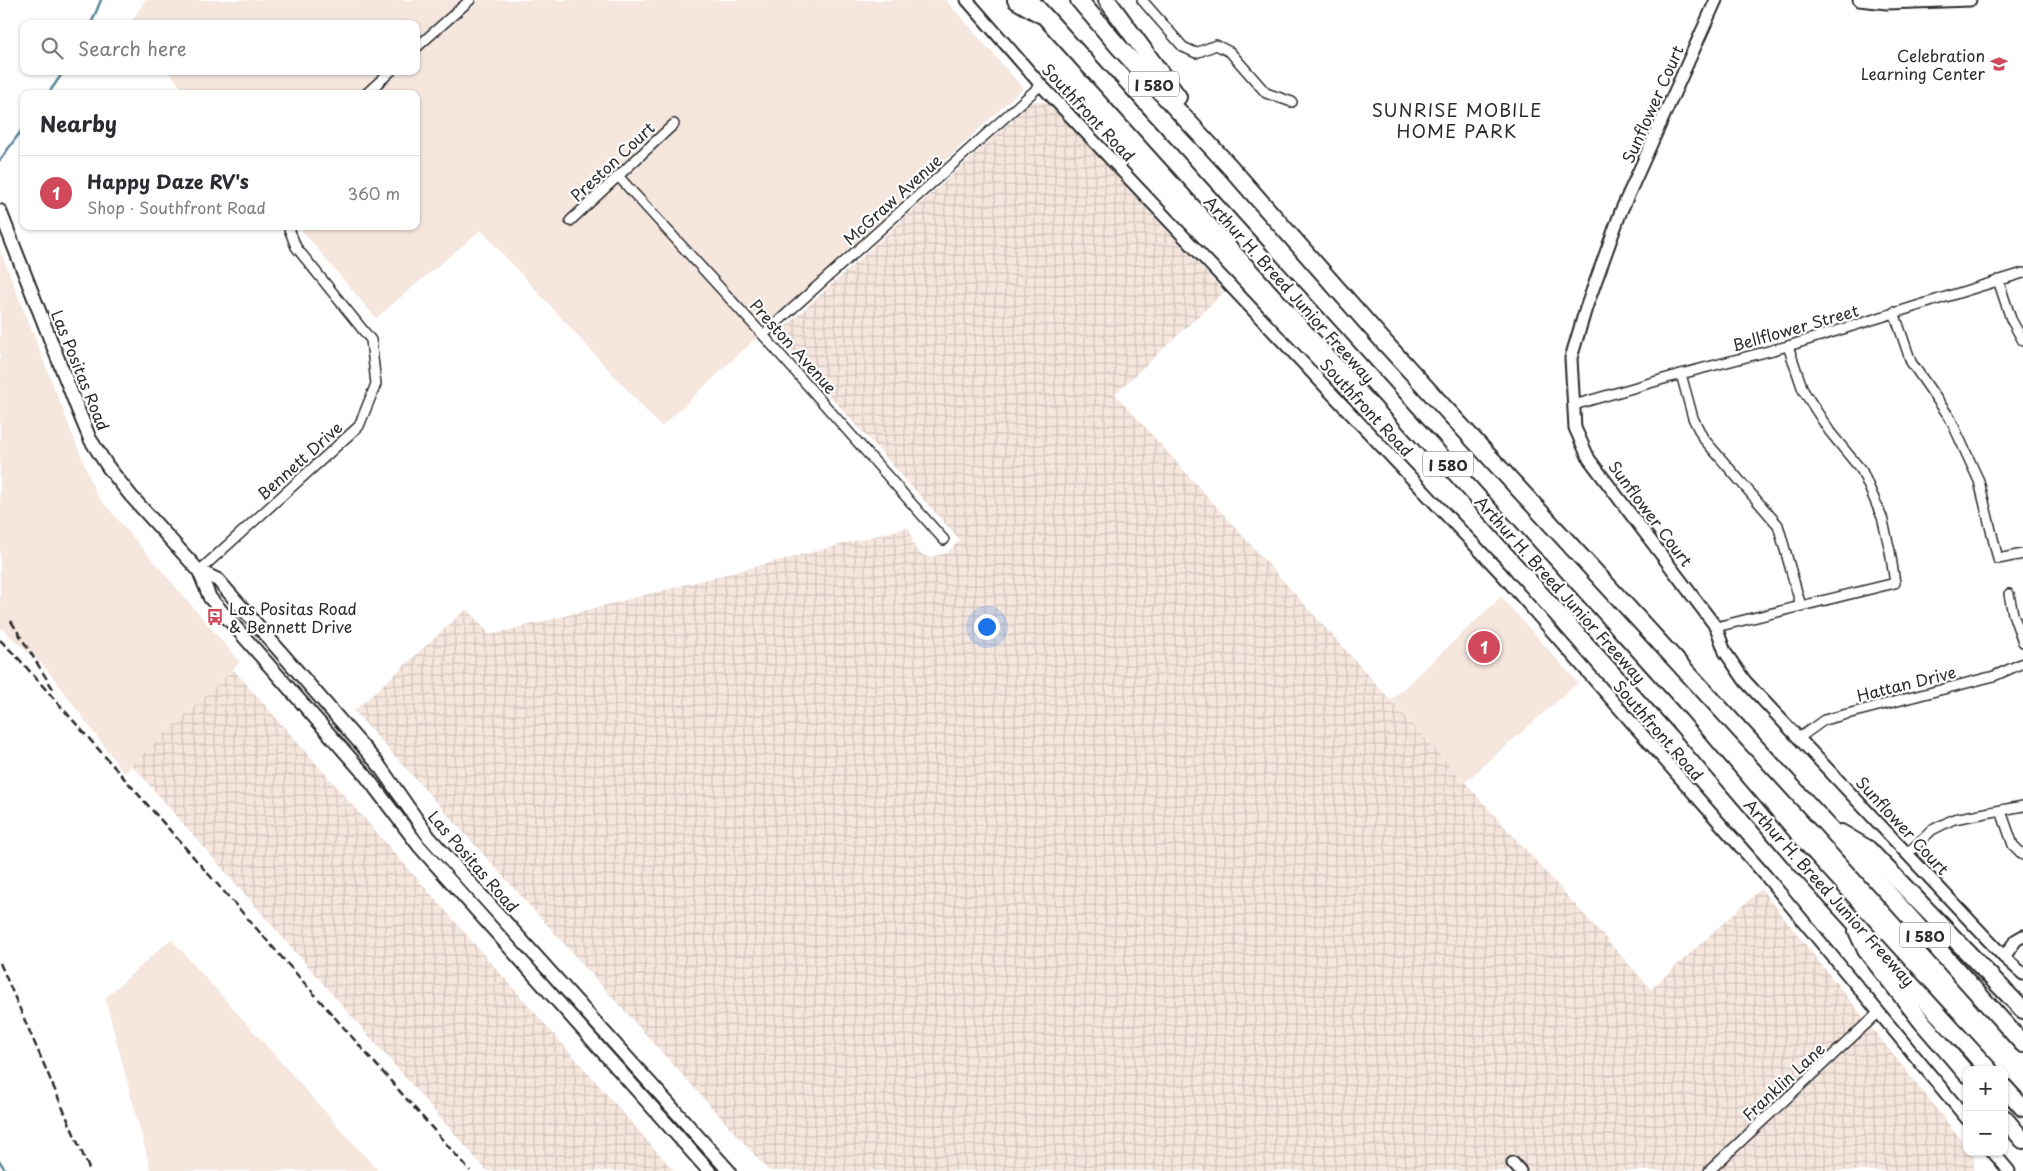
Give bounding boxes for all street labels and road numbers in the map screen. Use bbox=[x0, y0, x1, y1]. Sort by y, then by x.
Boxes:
street label: Sunflower Court bbox=[1615, 41, 1689, 167]
street label: Southfront Road bbox=[1037, 58, 1141, 166]
road number: I 580 bbox=[1129, 72, 1179, 96]
street label: Preston Court bbox=[565, 115, 660, 206]
street label: McGraw Avenue bbox=[837, 148, 947, 250]
street label: Arthur H. Breed Junior Freeway bbox=[1199, 190, 1381, 388]
street label: Preston Avenue bbox=[745, 293, 843, 399]
street label: Bellflower Street bbox=[1729, 297, 1862, 357]
street label: Las Positas Road bbox=[46, 306, 116, 434]
street label: Southfront Road bbox=[1315, 353, 1419, 461]
street label: Bennett Drive bbox=[251, 415, 347, 505]
road number: I 580 bbox=[1423, 452, 1473, 476]
street label: Sunflower Court bbox=[1603, 455, 1699, 571]
street label: Arthur H. Breed Junior Freeway bbox=[1470, 490, 1652, 688]
street label: Hattan Drive bbox=[1854, 659, 1958, 707]
street label: Southfront Road bbox=[1608, 674, 1710, 786]
street label: Sunflower Court bbox=[1851, 770, 1955, 880]
street label: Arthur H. Breed Junior Freeway bbox=[1739, 793, 1921, 991]
street label: Las Positas Road bbox=[423, 805, 525, 917]
road number: I 580 bbox=[1900, 922, 1950, 948]
street label: Franklin Lane bbox=[1736, 1036, 1830, 1126]

